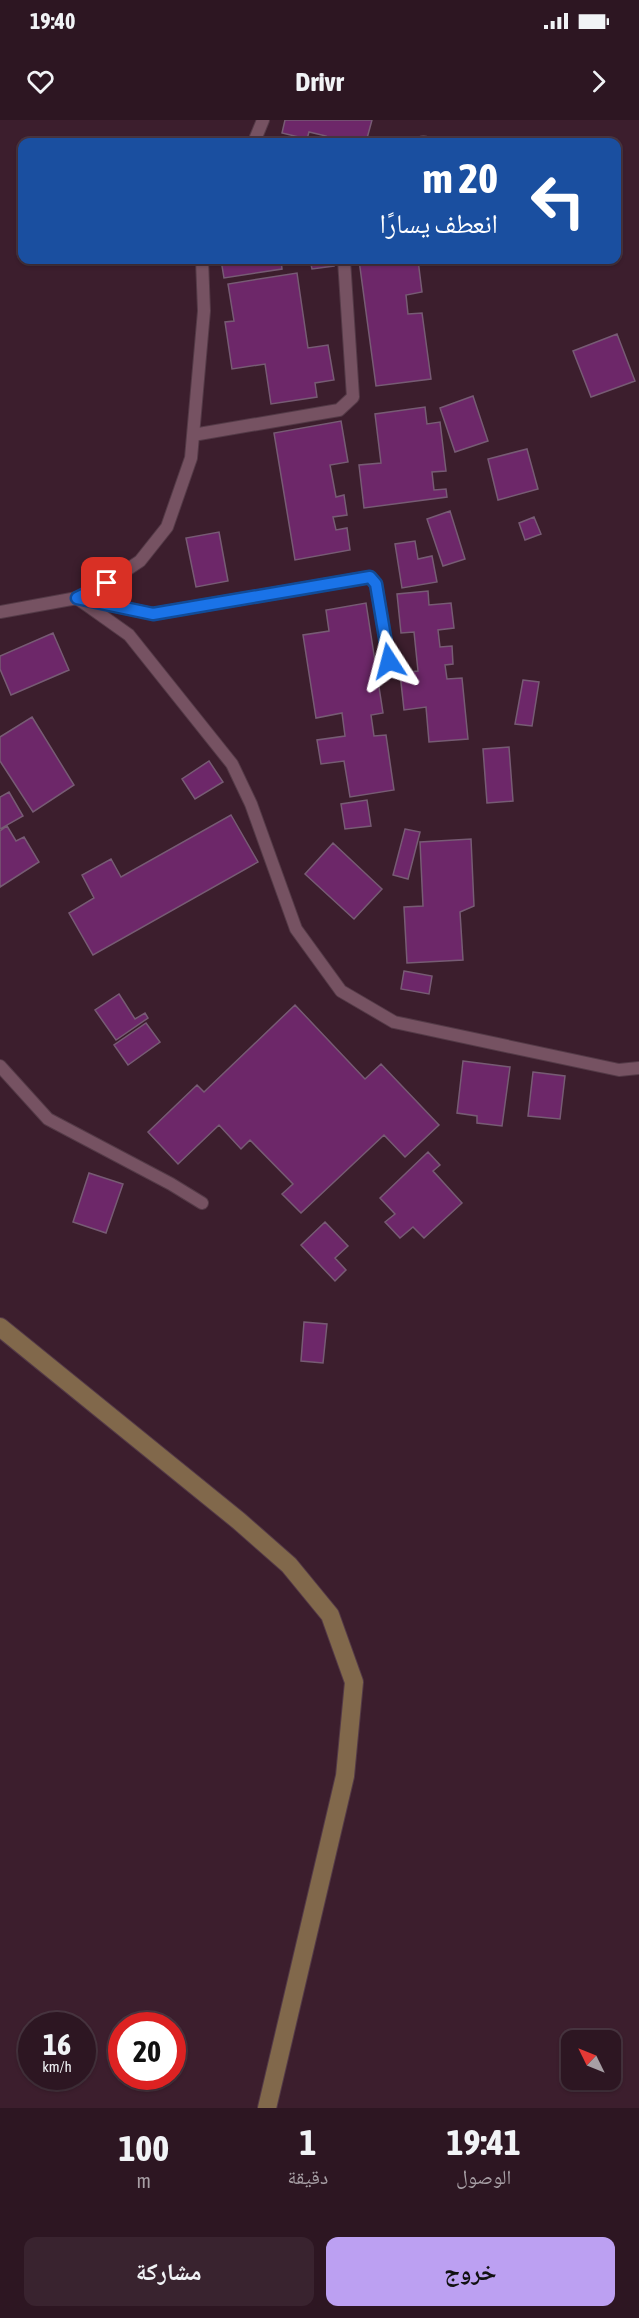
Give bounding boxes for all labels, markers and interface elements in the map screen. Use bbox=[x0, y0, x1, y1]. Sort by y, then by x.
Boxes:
text: 19:40 bbox=[30, 8, 75, 34]
icon: heart bbox=[24, 65, 57, 98]
icon: forward bbox=[582, 65, 615, 98]
text: Drivr bbox=[295, 66, 344, 97]
text: 20 m bbox=[423, 154, 498, 202]
icon: left bbox=[519, 162, 597, 240]
text: انعطف يسارًا bbox=[379, 208, 498, 239]
pin bbox=[81, 557, 132, 608]
icon: arrive bbox=[90, 566, 123, 599]
position arrow bbox=[357, 629, 421, 693]
speed limit sign: 20 bbox=[108, 2012, 186, 2090]
text: 16 bbox=[43, 2027, 71, 2061]
north arrow bbox=[561, 2030, 621, 2090]
map controls bbox=[561, 2030, 621, 2090]
text: km/h bbox=[42, 2058, 72, 2075]
text: 1 bbox=[299, 2121, 316, 2163]
text: 19:41 bbox=[447, 2121, 521, 2163]
text: 100 bbox=[118, 2127, 169, 2169]
text: دقيقة bbox=[288, 2165, 328, 2188]
text: الوصول bbox=[456, 2165, 511, 2188]
text: m bbox=[137, 2169, 151, 2192]
button: مشاركة bbox=[24, 2237, 314, 2306]
button: خروج bbox=[326, 2237, 615, 2306]

